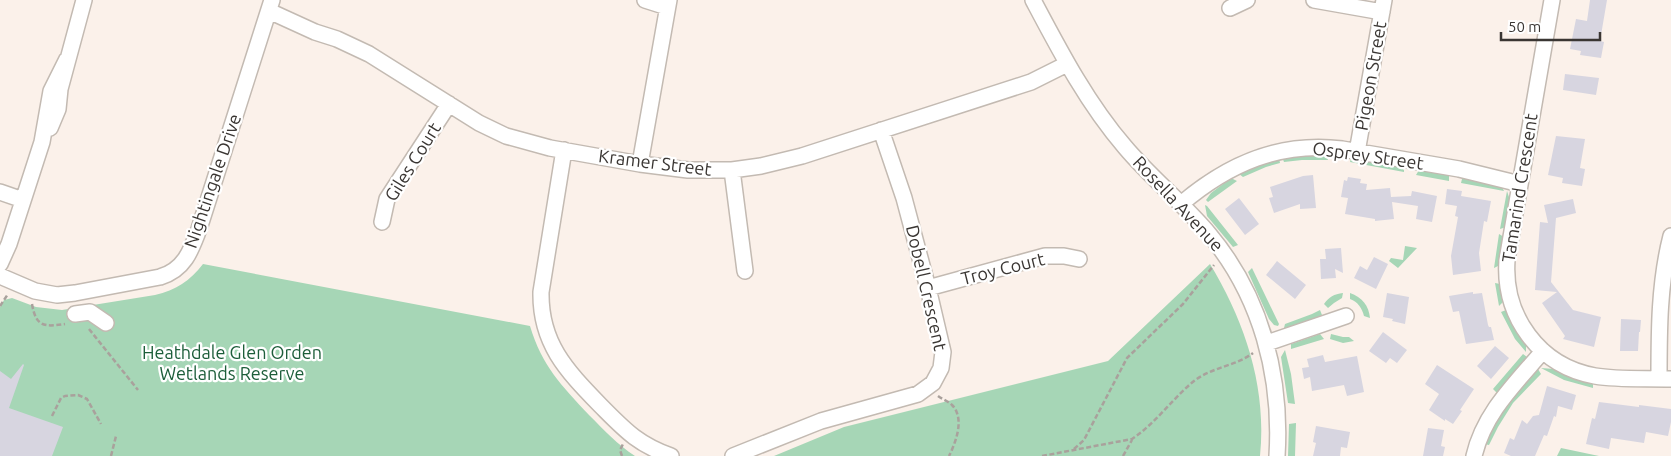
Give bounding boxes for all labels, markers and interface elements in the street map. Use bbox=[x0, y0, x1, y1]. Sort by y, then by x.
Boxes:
scale bar bbox=[1501, 10, 1600, 42]
text: 50 m bbox=[1508, 18, 1541, 35]
street label: Pigeon Street bbox=[1351, 20, 1389, 132]
street label: Nightingale Drive bbox=[180, 111, 244, 250]
street label: Tamarind Crescent bbox=[1497, 112, 1541, 264]
street label: Giles Court bbox=[380, 119, 444, 204]
street label: Osprey Street bbox=[1311, 137, 1425, 173]
street label: Kramer Street bbox=[597, 145, 713, 179]
street label: Rosella Avenue bbox=[1129, 152, 1228, 255]
street label: Dobell Crescent bbox=[903, 223, 951, 353]
street label: Troy Court bbox=[959, 248, 1047, 288]
park label: Heathdale Glen Orden Wetlands Reserve bbox=[142, 342, 322, 383]

